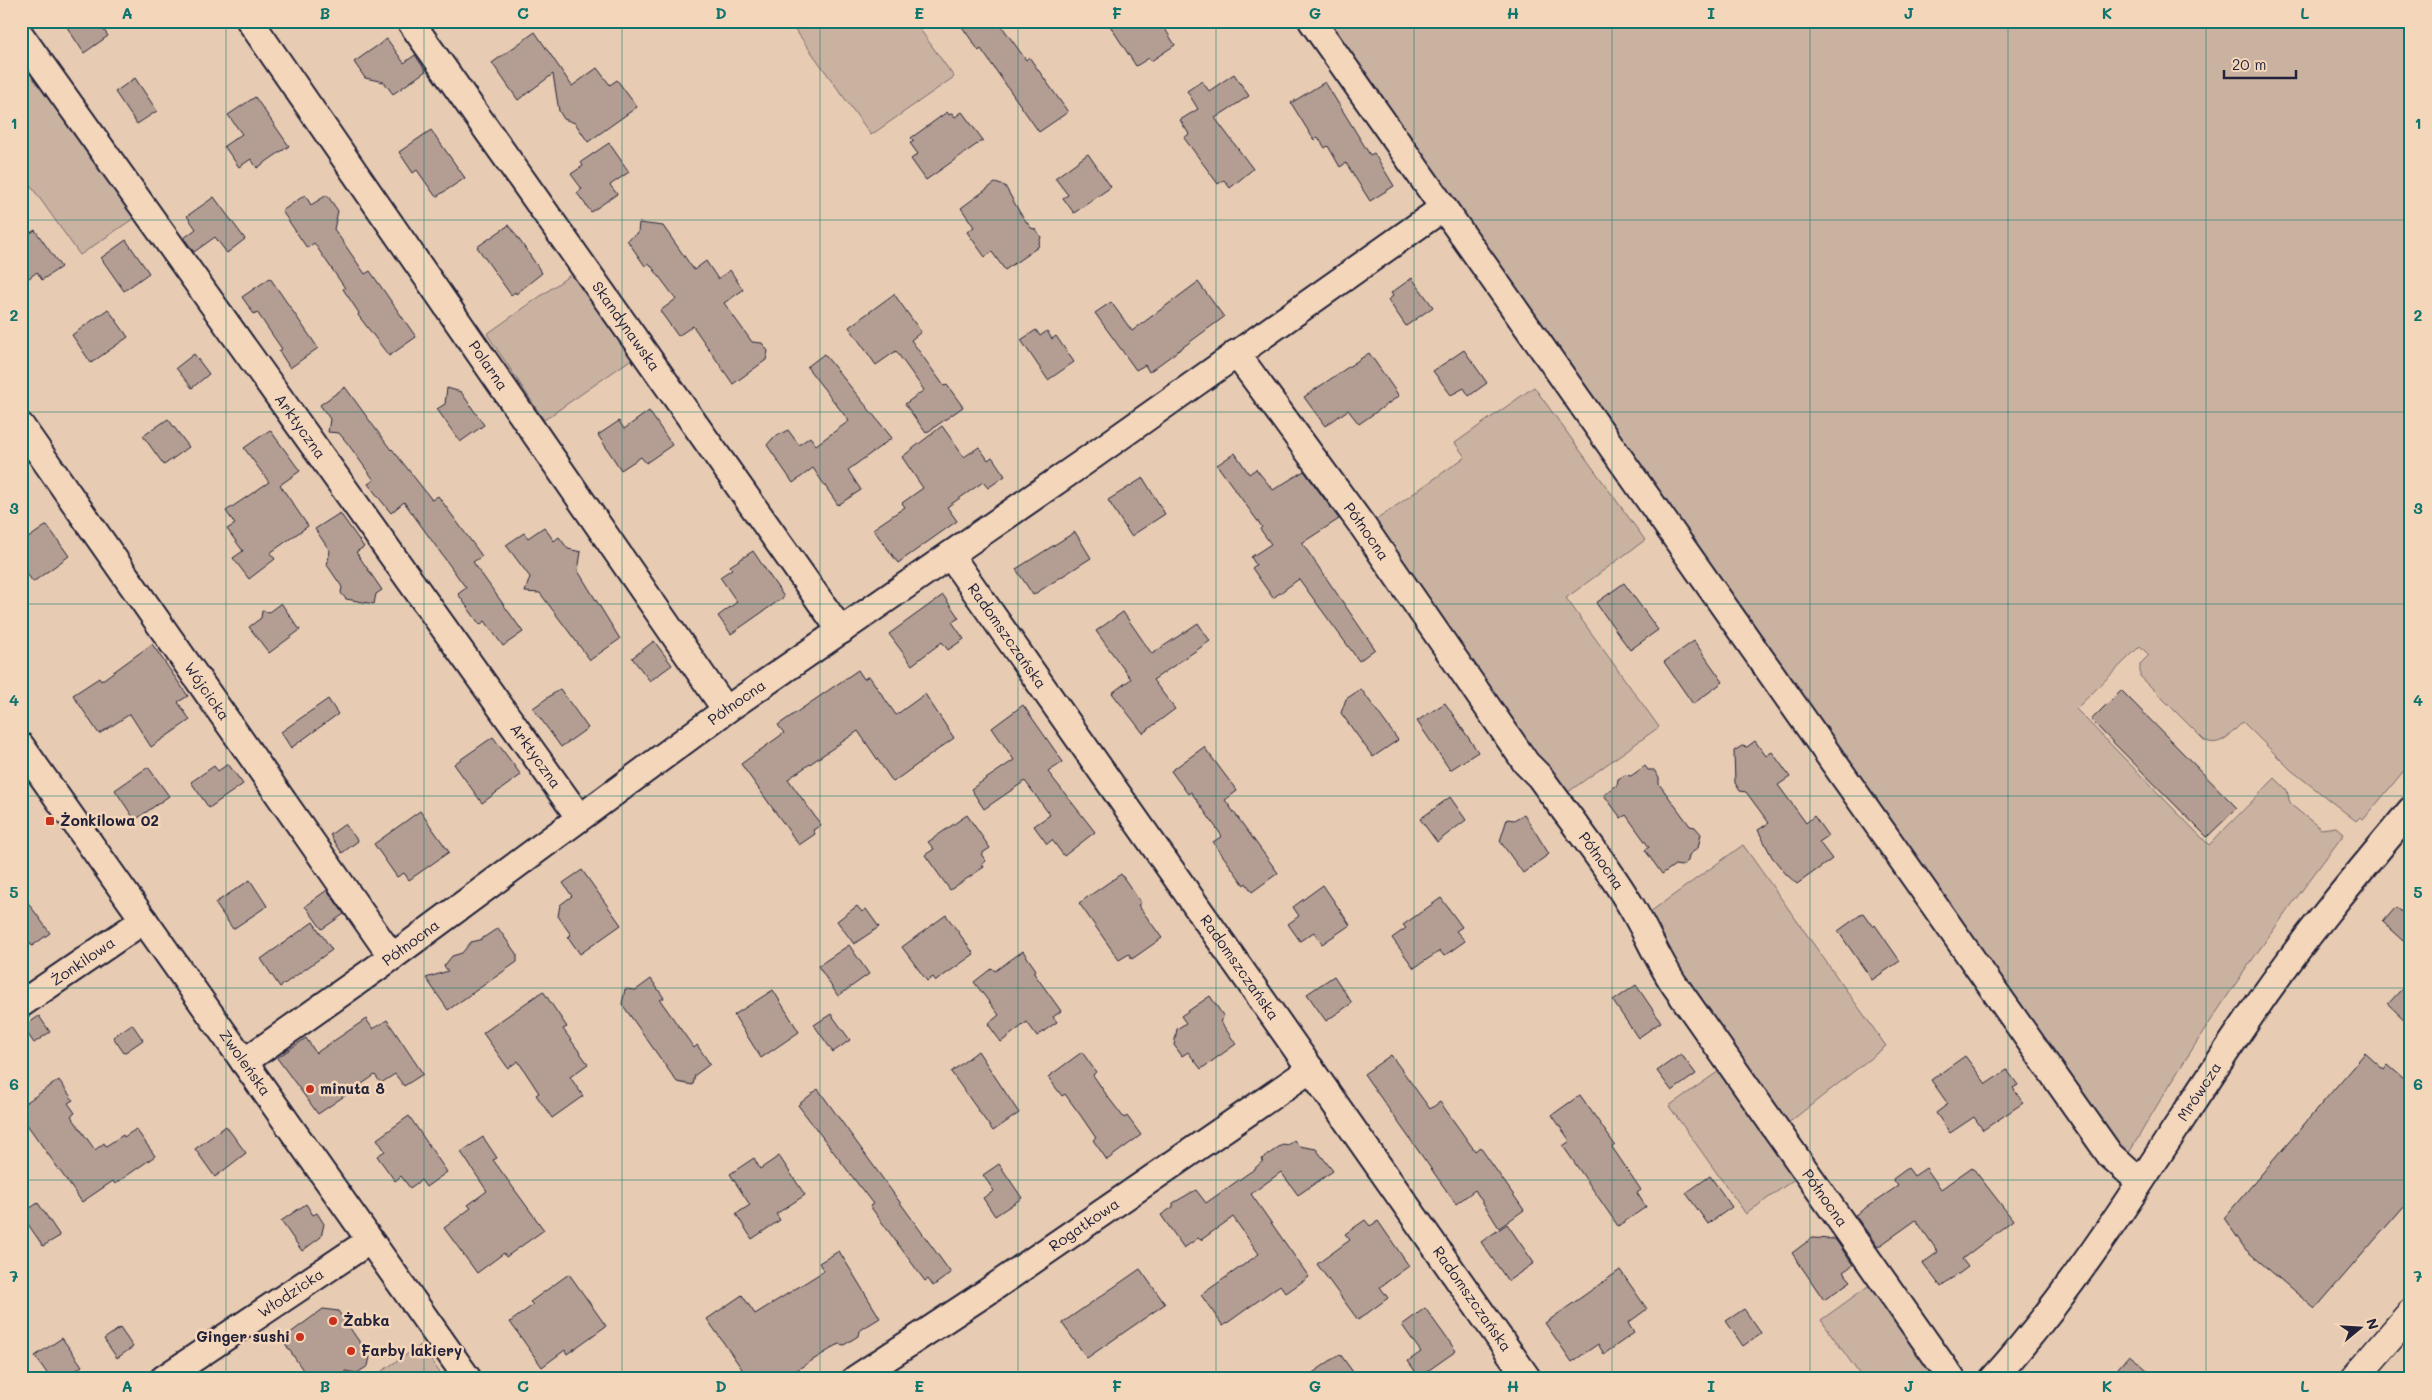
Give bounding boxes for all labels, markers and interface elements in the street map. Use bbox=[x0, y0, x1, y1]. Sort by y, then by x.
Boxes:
text: A bbox=[121, 2, 133, 23]
text: B bbox=[320, 2, 330, 23]
text: C bbox=[517, 2, 529, 23]
text: D bbox=[715, 2, 727, 23]
text: E bbox=[914, 2, 924, 23]
text: F bbox=[1112, 2, 1122, 23]
text: G bbox=[1309, 2, 1321, 23]
text: H bbox=[1507, 2, 1519, 23]
text: I bbox=[1707, 2, 1715, 23]
text: J bbox=[1904, 2, 1914, 23]
text: K bbox=[2102, 2, 2112, 23]
text: L bbox=[2300, 2, 2310, 23]
scale bar bbox=[2224, 48, 2297, 80]
text: 20 m bbox=[2232, 54, 2266, 74]
text: 1 bbox=[10, 112, 18, 133]
text: 1 bbox=[2414, 112, 2422, 133]
street label: Skandynawska bbox=[588, 277, 665, 375]
text: 2 bbox=[10, 304, 19, 325]
text: 2 bbox=[2414, 304, 2423, 325]
street label: Polarna bbox=[465, 336, 513, 394]
street label: Arktyczna bbox=[271, 390, 331, 462]
text: 3 bbox=[9, 497, 19, 518]
text: 3 bbox=[2413, 497, 2423, 518]
street label: Północna bbox=[1340, 498, 1394, 564]
street label: Radomszczańska bbox=[964, 579, 1052, 692]
street label: Wójcicka bbox=[180, 658, 235, 724]
street label: Północna bbox=[703, 675, 769, 729]
text: 4 bbox=[9, 689, 19, 710]
text: 4 bbox=[2413, 689, 2423, 710]
street label: Arktyczna bbox=[506, 719, 566, 792]
place label: Żonkilowa 02 bbox=[60, 810, 159, 830]
marker: Żonkilowa 02 bbox=[44, 815, 56, 827]
street label: Północna bbox=[1575, 827, 1629, 893]
text: 5 bbox=[9, 881, 19, 902]
text: 5 bbox=[2413, 881, 2423, 902]
street label: Radomszczańska bbox=[1196, 910, 1284, 1024]
street label: Północna bbox=[378, 914, 443, 970]
street label: Żonkilowa bbox=[46, 932, 118, 990]
street label: Zwoleńska bbox=[215, 1025, 276, 1099]
street label: Mrówcza bbox=[2172, 1058, 2225, 1125]
text: 6 bbox=[9, 1073, 19, 1094]
text: 6 bbox=[2413, 1073, 2423, 1094]
place label: minuta 8 bbox=[320, 1078, 385, 1098]
marker: minuta 8 bbox=[304, 1083, 316, 1095]
street label: Północna bbox=[1798, 1165, 1853, 1231]
street label: Rogatkowa bbox=[1044, 1193, 1123, 1256]
street label: Radomszczańska bbox=[1429, 1242, 1517, 1355]
street label: Włodzicka bbox=[254, 1263, 327, 1322]
text: 7 bbox=[10, 1265, 19, 1286]
text: 7 bbox=[2414, 1265, 2423, 1286]
north arrow bbox=[2334, 1302, 2384, 1352]
place label: Żabka bbox=[343, 1310, 390, 1330]
marker: Żabka bbox=[327, 1315, 339, 1327]
text: N bbox=[2362, 1316, 2384, 1332]
place label: Ginger sushi bbox=[196, 1326, 290, 1346]
marker: Ginger sushi bbox=[294, 1331, 306, 1343]
place label: Farby lakiery bbox=[361, 1340, 462, 1360]
marker: Farby lakiery bbox=[345, 1345, 357, 1357]
text: A bbox=[121, 1375, 133, 1396]
text: B bbox=[320, 1375, 330, 1396]
text: C bbox=[517, 1375, 529, 1396]
text: D bbox=[715, 1375, 727, 1396]
text: E bbox=[914, 1375, 924, 1396]
text: F bbox=[1112, 1375, 1122, 1396]
text: G bbox=[1309, 1375, 1321, 1396]
text: H bbox=[1507, 1375, 1519, 1396]
text: I bbox=[1707, 1375, 1715, 1396]
text: J bbox=[1904, 1375, 1914, 1396]
text: K bbox=[2102, 1375, 2112, 1396]
text: L bbox=[2300, 1375, 2310, 1396]

